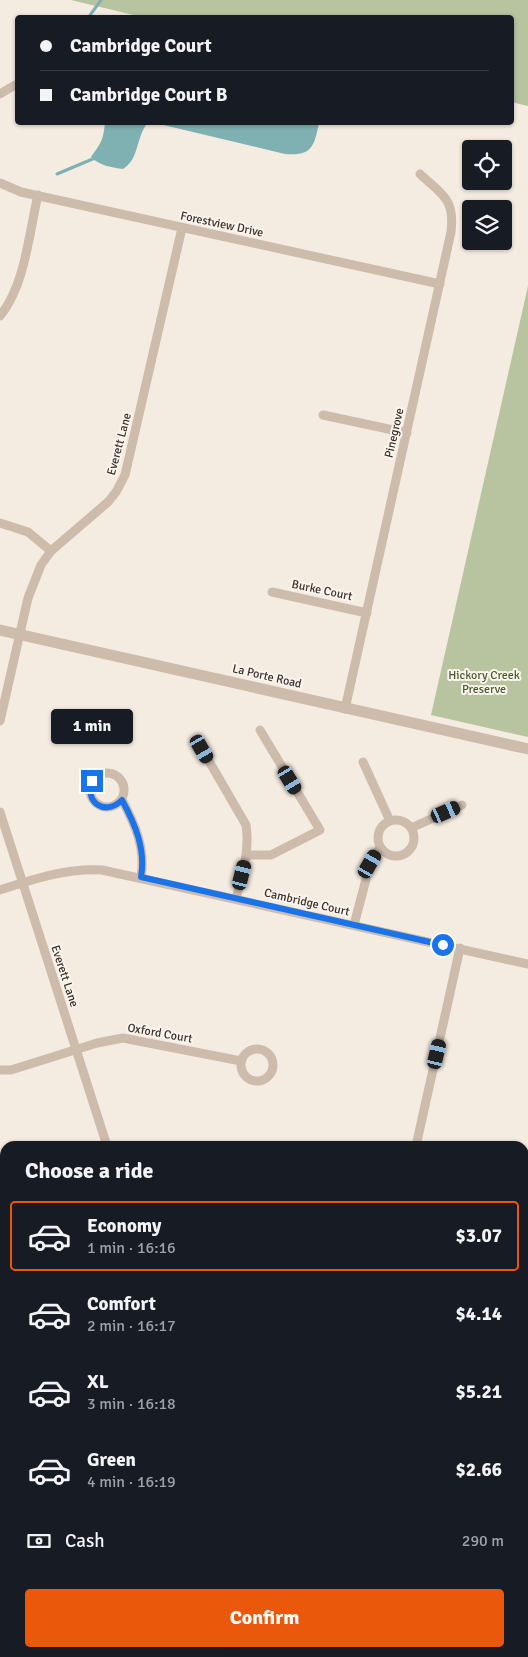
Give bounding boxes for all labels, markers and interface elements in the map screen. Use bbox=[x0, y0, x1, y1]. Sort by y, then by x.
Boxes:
text: Cambridge Court bbox=[70, 34, 212, 58]
text: Cambridge Court B bbox=[70, 83, 227, 107]
map controls bbox=[462, 140, 512, 250]
button: locate bbox=[462, 140, 512, 190]
button: layers bbox=[462, 200, 512, 250]
street label: Forestview Drive bbox=[179, 208, 265, 241]
street label: Pinegrove bbox=[381, 407, 407, 459]
street label: Everett Lane bbox=[104, 411, 135, 477]
street label: Burke Court bbox=[290, 577, 354, 604]
street label: La Porte Road bbox=[231, 661, 303, 692]
park label: Hickory Creek Preserve bbox=[448, 668, 520, 697]
callout: 1 min bbox=[51, 708, 133, 744]
text: 1 min bbox=[73, 716, 111, 736]
car bbox=[188, 732, 215, 766]
car bbox=[275, 763, 304, 797]
route end bbox=[81, 770, 103, 792]
car bbox=[429, 799, 462, 825]
car bbox=[356, 847, 383, 881]
car bbox=[231, 859, 252, 891]
street label: Cambridge Court bbox=[263, 885, 351, 920]
route start bbox=[432, 934, 454, 956]
street label: Everett Lane bbox=[48, 943, 82, 1009]
street label: Oxford Court bbox=[126, 1020, 194, 1047]
car bbox=[426, 1038, 447, 1070]
text: Choose a ride bbox=[25, 1157, 153, 1184]
icon: car bbox=[27, 1214, 72, 1259]
text: Economy bbox=[87, 1214, 161, 1238]
text: $3.07 bbox=[456, 1224, 502, 1248]
text: 1 min · 16:16 bbox=[87, 1238, 176, 1258]
icon: car bbox=[27, 1292, 72, 1337]
text: Comfort bbox=[87, 1292, 156, 1316]
text: $4.14 bbox=[456, 1302, 502, 1326]
text: 2 min · 16:17 bbox=[87, 1316, 176, 1336]
icon: car bbox=[27, 1370, 72, 1415]
text: XL bbox=[87, 1370, 109, 1394]
text: $5.21 bbox=[456, 1380, 502, 1404]
text: 3 min · 16:18 bbox=[87, 1394, 176, 1414]
icon: car bbox=[27, 1448, 72, 1493]
text: Green bbox=[87, 1448, 136, 1472]
text: $2.66 bbox=[456, 1458, 502, 1482]
text: 4 min · 16:19 bbox=[87, 1472, 176, 1492]
icon: cash bbox=[25, 1527, 53, 1555]
text: Cash bbox=[65, 1529, 105, 1553]
text: 290 m bbox=[462, 1531, 504, 1551]
button: Confirm bbox=[25, 1589, 504, 1647]

